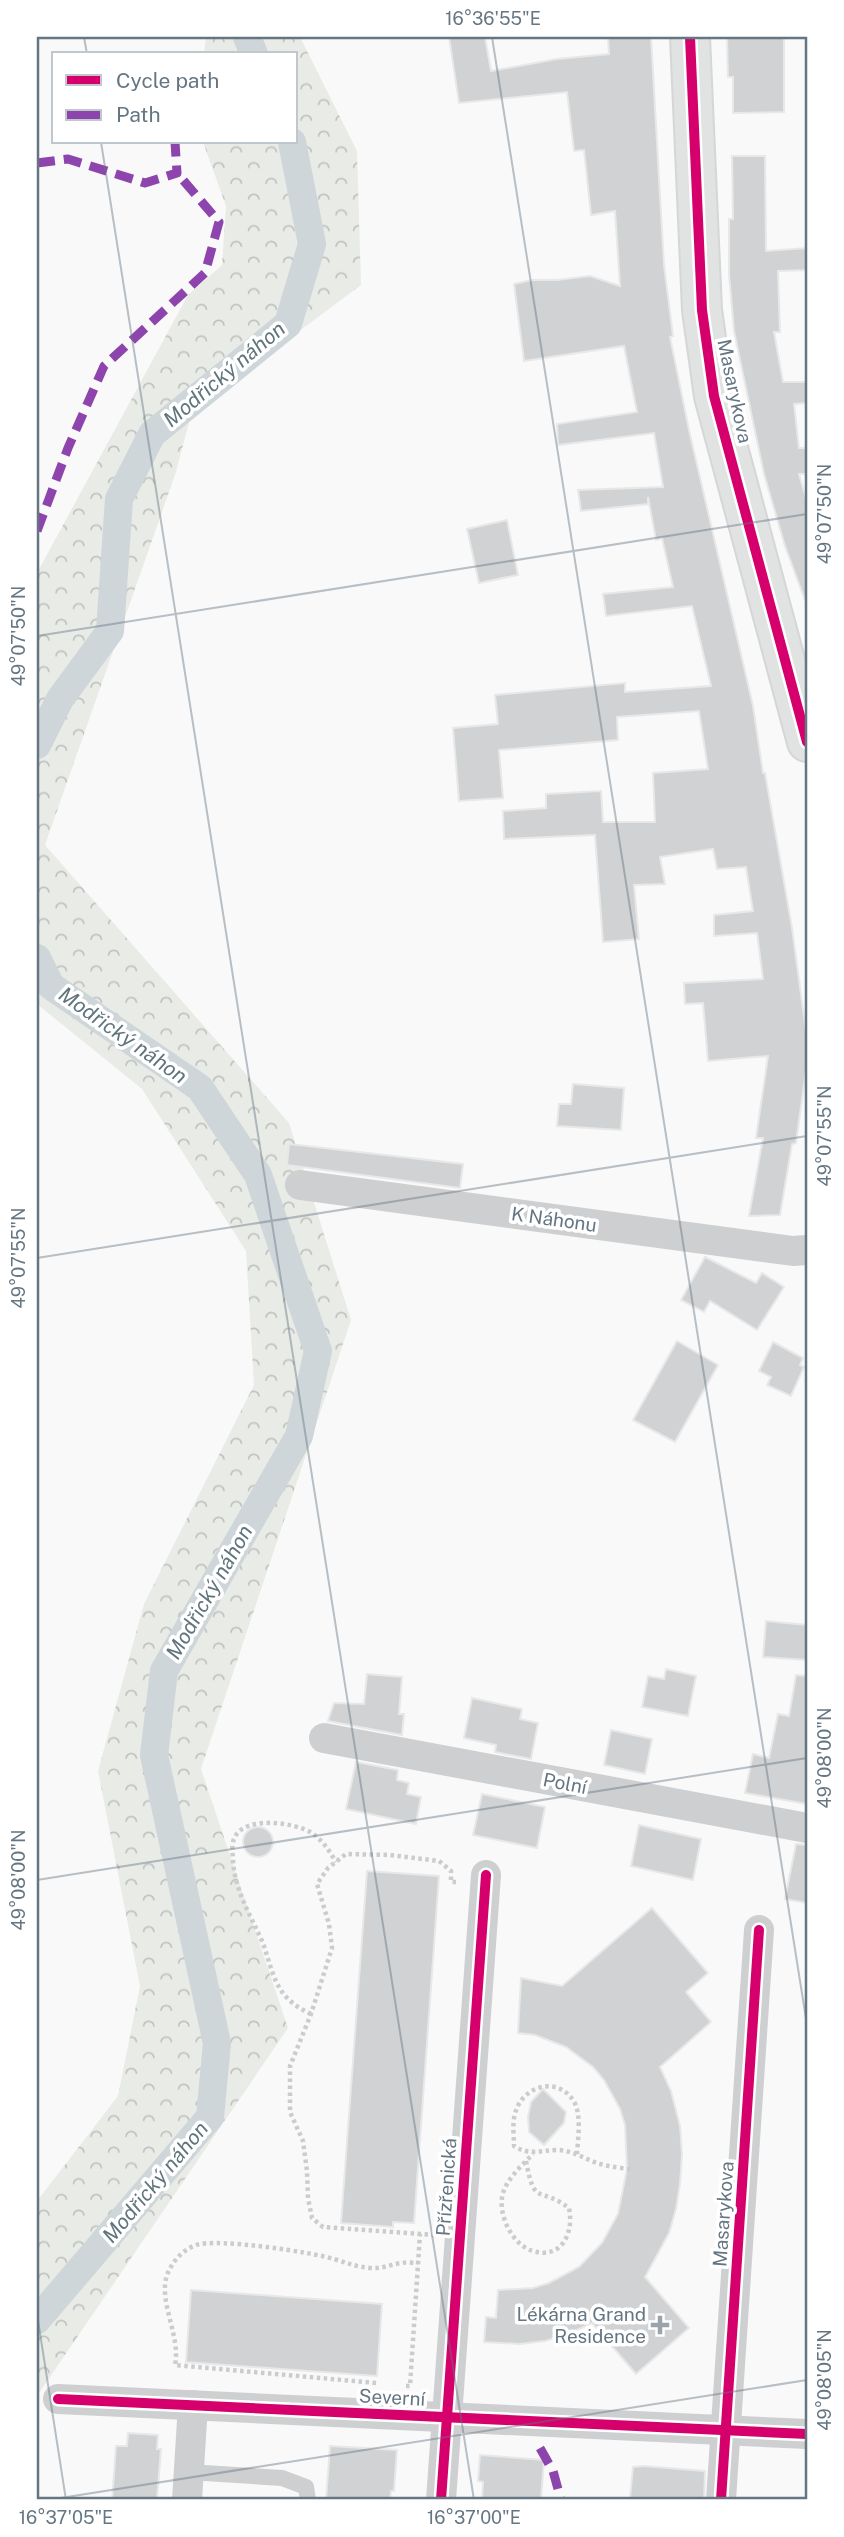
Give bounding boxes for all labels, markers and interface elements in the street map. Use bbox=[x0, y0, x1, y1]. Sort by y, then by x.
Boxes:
text: 16°36'55"E bbox=[445, 8, 541, 29]
legend bbox=[52, 52, 298, 144]
text: Cycle path bbox=[116, 68, 219, 93]
text: Path bbox=[116, 102, 161, 127]
water label: Modřický náhon bbox=[158, 316, 290, 432]
street label: Masarykova bbox=[713, 337, 757, 445]
text: 49°07'50"N bbox=[814, 464, 835, 564]
text: 49°07'50"N bbox=[8, 586, 29, 686]
water label: Modřický náhon bbox=[54, 981, 192, 1089]
text: 49°07'55"N bbox=[814, 1085, 835, 1187]
street label: K Náhonu bbox=[510, 1202, 598, 1236]
text: 49°07'55"N bbox=[8, 1207, 29, 1309]
water label: Modřický náhon bbox=[160, 1520, 258, 1664]
text: 49°08'00"N bbox=[814, 1707, 835, 1809]
street label: Polní bbox=[541, 1768, 589, 1798]
text: 49°08'00"N bbox=[8, 1829, 29, 1931]
water label: Modřický náhon bbox=[97, 2116, 213, 2248]
street label: Přízřenická bbox=[432, 2137, 460, 2237]
street label: Masarykova bbox=[708, 2160, 738, 2268]
place label: Lékárna Grand Residence bbox=[516, 2303, 646, 2347]
marker: Lékárna Grand Residence bbox=[652, 2317, 668, 2333]
text: 49°08'05"N bbox=[814, 2329, 835, 2431]
street label: Severní bbox=[358, 2384, 426, 2410]
text: 16°37'05"E bbox=[19, 2507, 113, 2528]
text: 16°37'00"E bbox=[427, 2507, 521, 2528]

